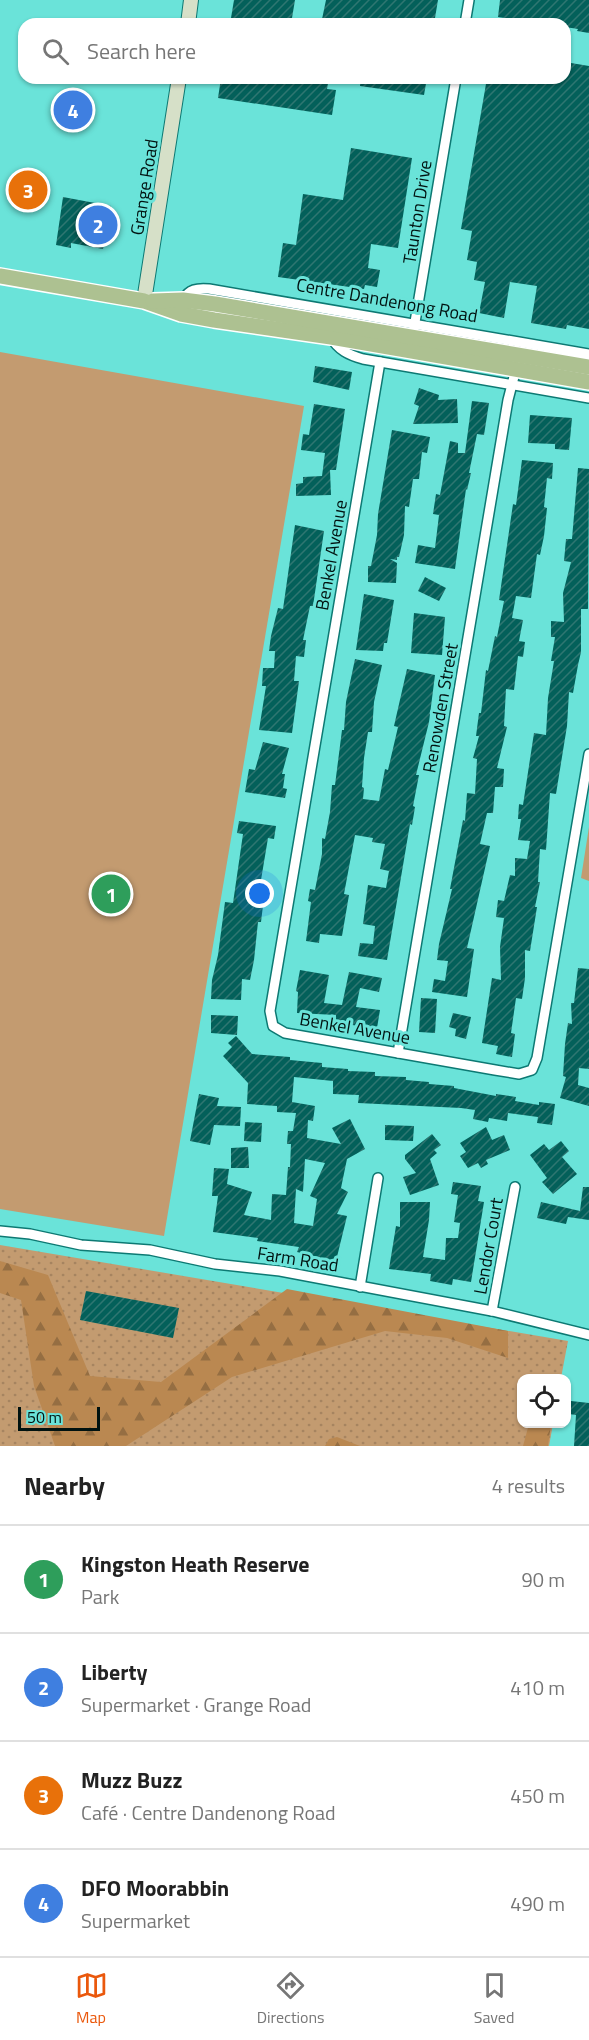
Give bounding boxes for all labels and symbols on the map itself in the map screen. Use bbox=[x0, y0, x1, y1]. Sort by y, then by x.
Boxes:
pin: 4 bbox=[54, 88, 92, 132]
street label: Grange Road bbox=[123, 137, 165, 237]
street label: Taunton Drive bbox=[395, 158, 439, 266]
pin: 3 bbox=[9, 168, 48, 213]
pin: 2 bbox=[78, 202, 118, 248]
street label: Centre Dandenong Road bbox=[294, 271, 480, 329]
street label: Benkel Avenue bbox=[308, 498, 354, 612]
street label: Renowden Street bbox=[415, 640, 465, 775]
pin: 1 bbox=[92, 872, 130, 916]
your location bbox=[245, 879, 274, 908]
street label: Benkel Avenue bbox=[298, 1005, 412, 1051]
street label: Lendor Court bbox=[466, 1195, 510, 1296]
street label: Farm Road bbox=[255, 1239, 341, 1279]
scale bar bbox=[18, 1404, 100, 1432]

